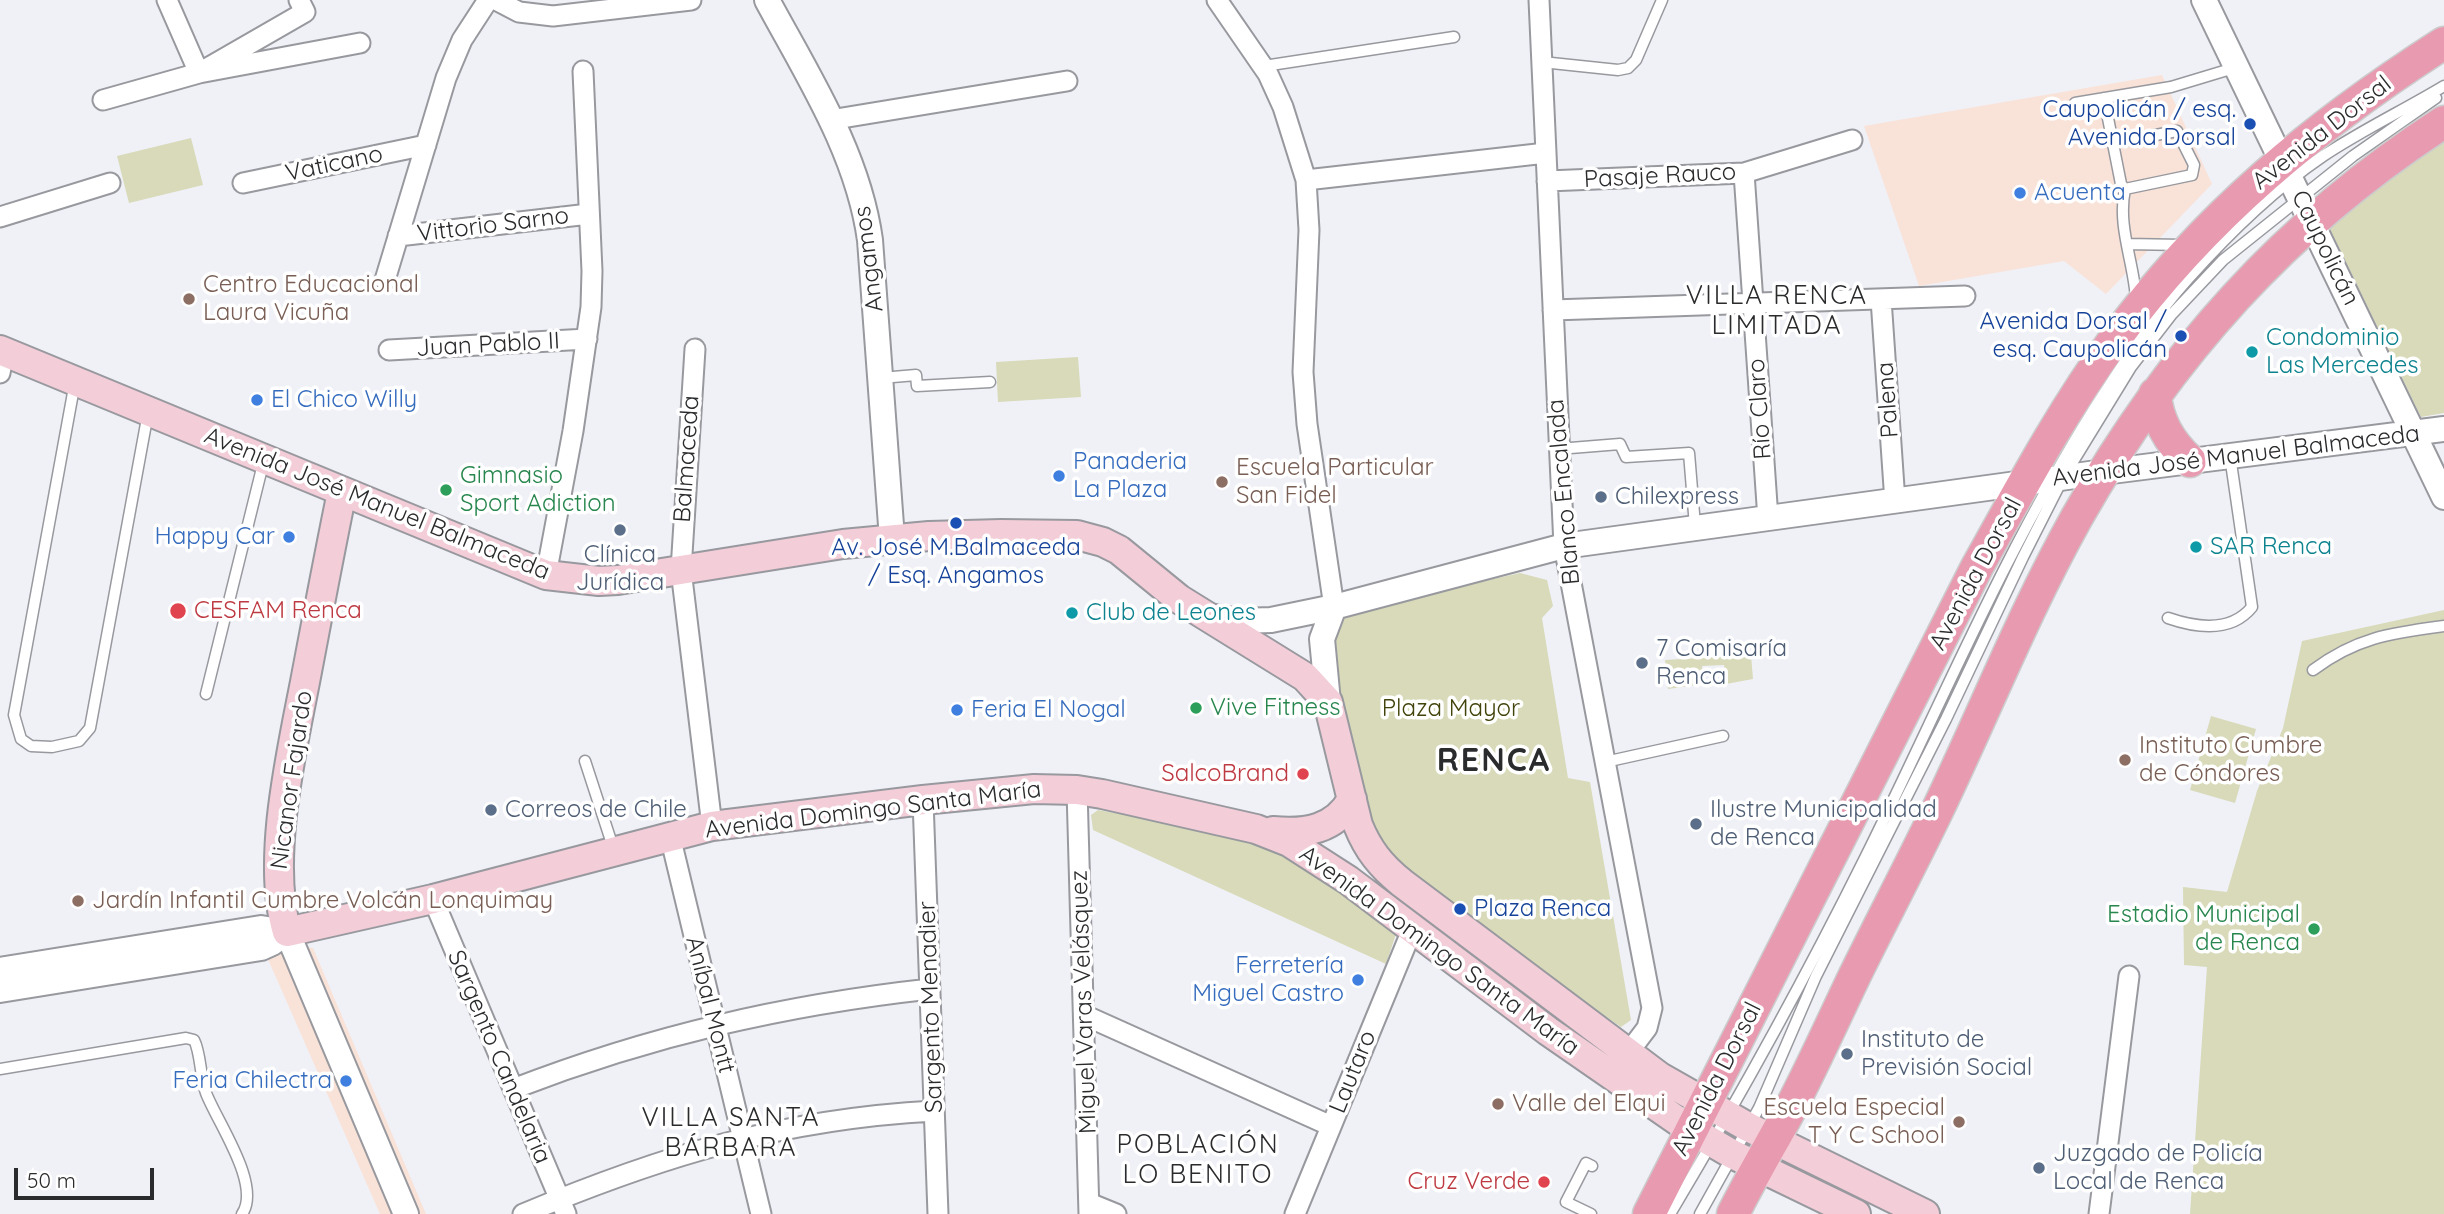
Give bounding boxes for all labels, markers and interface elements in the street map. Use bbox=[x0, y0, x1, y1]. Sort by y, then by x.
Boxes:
street label: Avenida Dorsal bbox=[2247, 70, 2397, 196]
place label: Caupolicán / esq. Avenida Dorsal bbox=[2042, 96, 2236, 152]
marker: Caupolicán / esq. Avenida Dorsal bbox=[2242, 116, 2258, 132]
street label: Vaticano bbox=[283, 140, 385, 188]
street label: Pasaje Rauco bbox=[1583, 158, 1737, 194]
place label: Acuenta bbox=[2034, 179, 2126, 207]
marker: Acuenta bbox=[2012, 185, 2028, 201]
street label: Caupolicán bbox=[2285, 186, 2365, 310]
street label: Vittorio Sarno bbox=[415, 201, 571, 249]
street label: Angamos bbox=[848, 204, 890, 314]
place label: Centro Educacional Laura Vicuña bbox=[203, 271, 419, 327]
district label: VILLA RENCA LIMITADA bbox=[1687, 280, 1867, 342]
marker: Centro Educacional Laura Vicuña bbox=[181, 291, 197, 307]
place label: Avenida Dorsal / esq. Caupolicán bbox=[1980, 308, 2167, 364]
place label: Condominio Las Mercedes bbox=[2266, 324, 2419, 380]
street label: Juan Pablo II bbox=[415, 327, 561, 363]
marker: Avenida Dorsal / esq. Caupolicán bbox=[2173, 328, 2189, 344]
marker: Condominio Las Mercedes bbox=[2244, 344, 2260, 360]
street label: Río Claro bbox=[1742, 358, 1778, 460]
street label: Palena bbox=[1871, 361, 1905, 439]
place label: El Chico Willy bbox=[271, 386, 417, 414]
marker: El Chico Willy bbox=[249, 392, 265, 408]
street label: Balmaceda bbox=[668, 395, 706, 523]
street label: Blanco Encalada bbox=[1542, 398, 1586, 586]
street label: Avenida José Manuel Balmaceda bbox=[2051, 419, 2421, 493]
street label: Avenida José Manuel Balmaceda bbox=[200, 421, 554, 587]
place label: Panaderia La Plaza bbox=[1073, 448, 1187, 504]
place label: Escuela Particular San Fidel bbox=[1236, 454, 1434, 510]
place label: Gimnasio Sport Adiction bbox=[460, 462, 616, 518]
marker: Panaderia La Plaza bbox=[1051, 468, 1067, 484]
marker: Escuela Particular San Fidel bbox=[1214, 474, 1230, 490]
marker: Gimnasio Sport Adiction bbox=[438, 482, 454, 498]
place label: Chilexpress bbox=[1615, 483, 1739, 511]
marker: Chilexpress bbox=[1593, 489, 1609, 505]
street label: Avenida Dorsal bbox=[1924, 493, 2028, 655]
marker: Av. José M.Balmaceda / Esq. Angamos bbox=[948, 515, 964, 531]
marker: Clínica Jurídica bbox=[612, 522, 628, 538]
place label: Happy Car bbox=[154, 523, 275, 551]
marker: Happy Car bbox=[281, 529, 297, 545]
place label: SAR Renca bbox=[2210, 533, 2332, 561]
place label: Av. José M.Balmaceda / Esq. Angamos bbox=[831, 534, 1081, 590]
marker: SAR Renca bbox=[2188, 539, 2204, 555]
place label: Clínica Jurídica bbox=[576, 541, 664, 597]
place label: CESFAM Renca bbox=[194, 597, 362, 625]
place label: Club de Leones bbox=[1086, 599, 1256, 627]
marker: CESFAM Renca bbox=[168, 601, 188, 621]
marker: Club de Leones bbox=[1064, 605, 1080, 621]
place label: 7 Comisaría Renca bbox=[1656, 635, 1787, 691]
marker: 7 Comisaría Renca bbox=[1634, 655, 1650, 671]
street label: Nicanor Fajardo bbox=[265, 689, 319, 871]
place label: Vive Fitness bbox=[1210, 694, 1341, 722]
park label: Plaza Mayor bbox=[1382, 695, 1520, 723]
place label: Feria El Nogal bbox=[971, 696, 1126, 724]
marker: Vive Fitness bbox=[1188, 700, 1204, 716]
marker: Feria El Nogal bbox=[949, 702, 965, 718]
place label: Instituto Cumbre de Cóndores bbox=[2139, 732, 2322, 788]
district label: RENCA bbox=[1437, 742, 1551, 780]
marker: Instituto Cumbre de Cóndores bbox=[2117, 752, 2133, 768]
place label: SalcoBrand bbox=[1161, 760, 1289, 788]
marker: SalcoBrand bbox=[1295, 766, 1311, 782]
street label: Avenida Domingo Santa María bbox=[703, 775, 1043, 845]
place label: Correos de Chile bbox=[505, 796, 687, 824]
place label: Ilustre Municipalidad de Renca bbox=[1710, 796, 1937, 852]
marker: Correos de Chile bbox=[483, 802, 499, 818]
marker: Ilustre Municipalidad de Renca bbox=[1688, 816, 1704, 832]
street label: Avenida Domingo Santa María bbox=[1294, 840, 1584, 1062]
street label: Miguel Varas Velásquez bbox=[1065, 870, 1103, 1134]
place label: Jardín Infantil Cumbre Volcán Lonquimay bbox=[92, 887, 553, 915]
marker: Jardín Infantil Cumbre Volcán Lonquimay bbox=[70, 893, 86, 909]
place label: Plaza Renca bbox=[1474, 895, 1611, 923]
street label: Sargento Menadier bbox=[913, 900, 949, 1114]
marker: Plaza Renca bbox=[1452, 901, 1468, 917]
place label: Estadio Municipal de Renca bbox=[2107, 901, 2300, 957]
marker: Estadio Municipal de Renca bbox=[2306, 921, 2322, 937]
street label: Aníbal Montt bbox=[679, 934, 741, 1076]
street label: Sargento Candelaria bbox=[441, 946, 557, 1168]
place label: Ferretería Miguel Castro bbox=[1192, 952, 1344, 1008]
marker: Ferretería Miguel Castro bbox=[1350, 972, 1366, 988]
street label: Avenida Dorsal bbox=[1666, 997, 1768, 1161]
street label: Lautaro bbox=[1323, 1026, 1383, 1118]
place label: Instituto de Previsión Social bbox=[1861, 1026, 2032, 1082]
marker: Instituto de Previsión Social bbox=[1839, 1046, 1855, 1062]
place label: Feria Chilectra bbox=[172, 1067, 332, 1095]
marker: Feria Chilectra bbox=[338, 1073, 354, 1089]
place label: Valle del Elqui bbox=[1512, 1090, 1666, 1118]
place label: Escuela Especial T Y C School bbox=[1763, 1094, 1945, 1150]
marker: Valle del Elqui bbox=[1490, 1096, 1506, 1112]
district label: VILLA SANTA BÁRBARA bbox=[643, 1102, 819, 1164]
marker: Escuela Especial T Y C School bbox=[1951, 1114, 1967, 1130]
district label: POBLACIÓN LO BENITO bbox=[1118, 1129, 1278, 1190]
place label: Juzgado de Policía Local de Renca bbox=[2053, 1140, 2263, 1196]
scale bar bbox=[18, 1154, 158, 1198]
marker: Juzgado de Policía Local de Renca bbox=[2031, 1160, 2047, 1176]
text: 50 m bbox=[27, 1167, 76, 1193]
place label: Cruz Verde bbox=[1408, 1168, 1530, 1196]
marker: Cruz Verde bbox=[1536, 1174, 1552, 1190]

